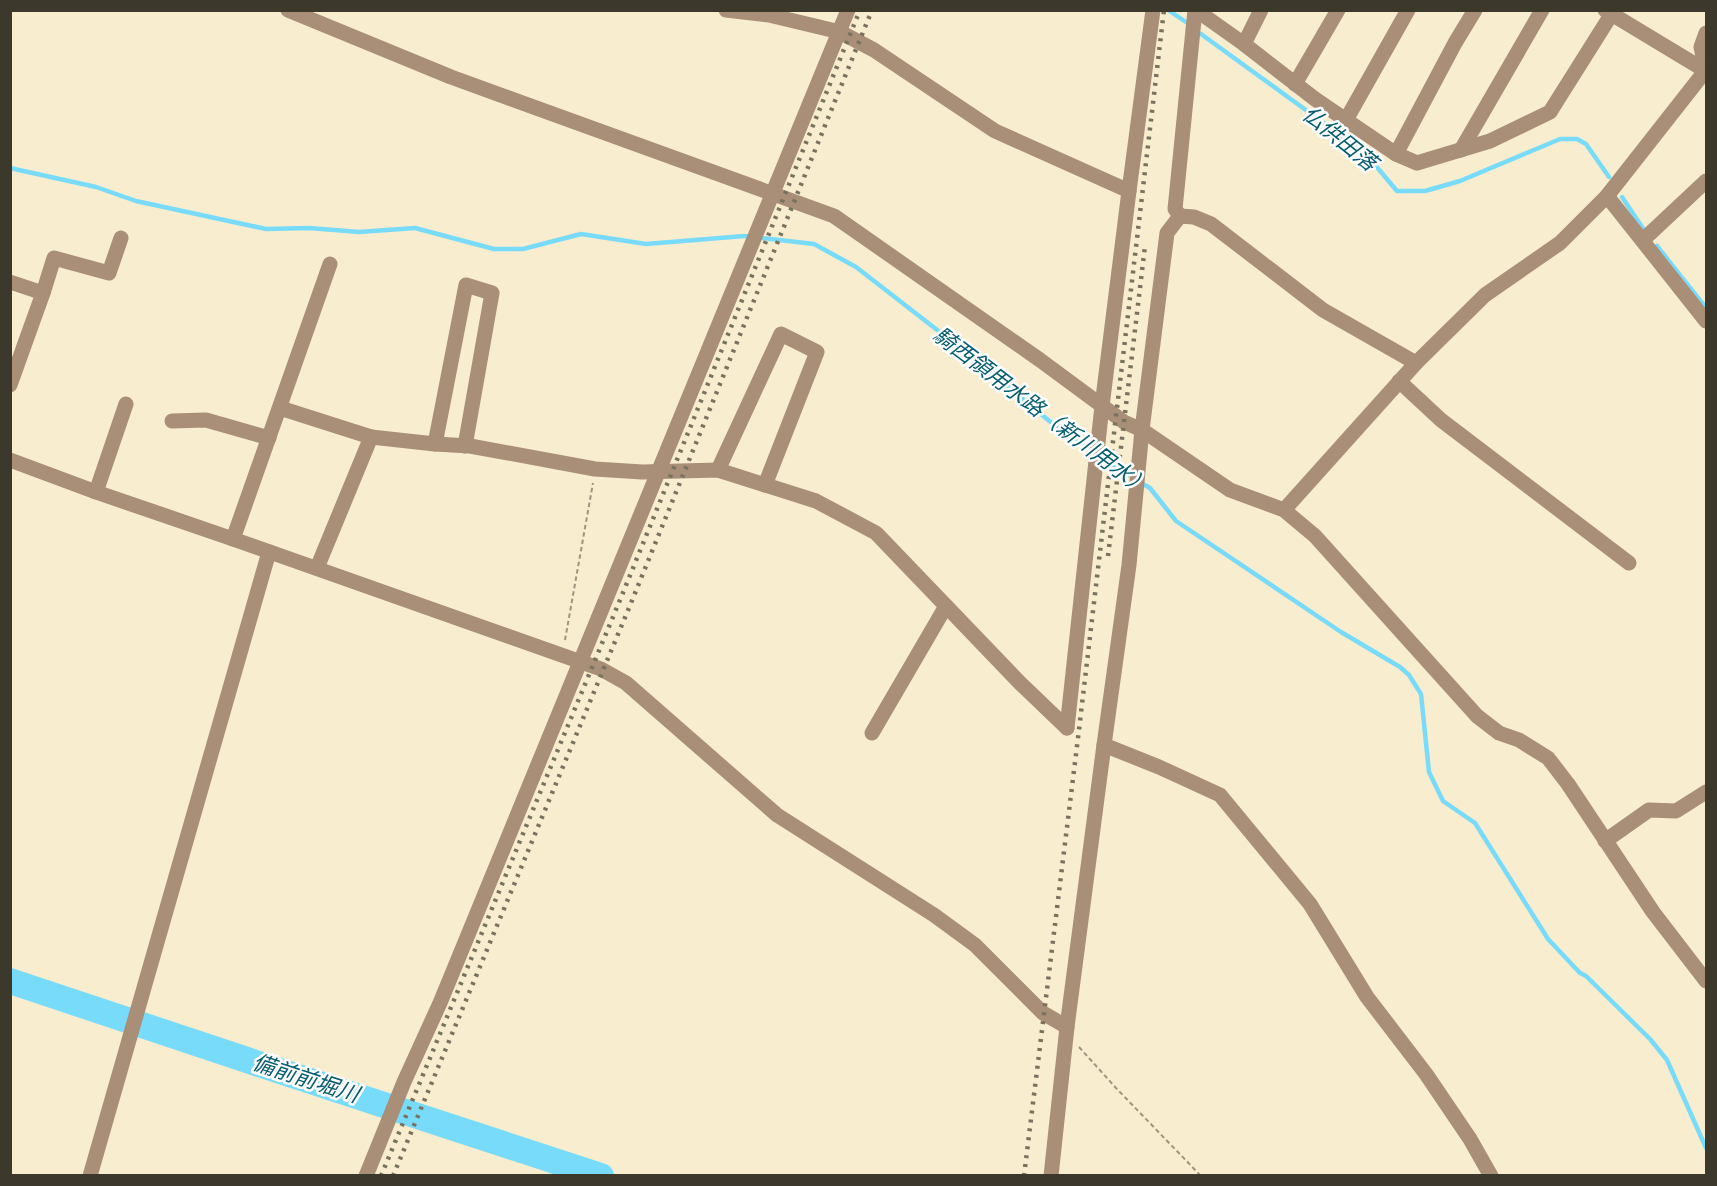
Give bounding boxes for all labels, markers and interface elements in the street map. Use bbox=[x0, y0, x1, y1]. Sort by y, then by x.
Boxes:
water label: 仏供田落 bbox=[1295, 97, 1387, 181]
water label: 騎西領用水路（新川用水） bbox=[926, 318, 1158, 504]
water label: 備前前堀川 bbox=[248, 1045, 365, 1112]

